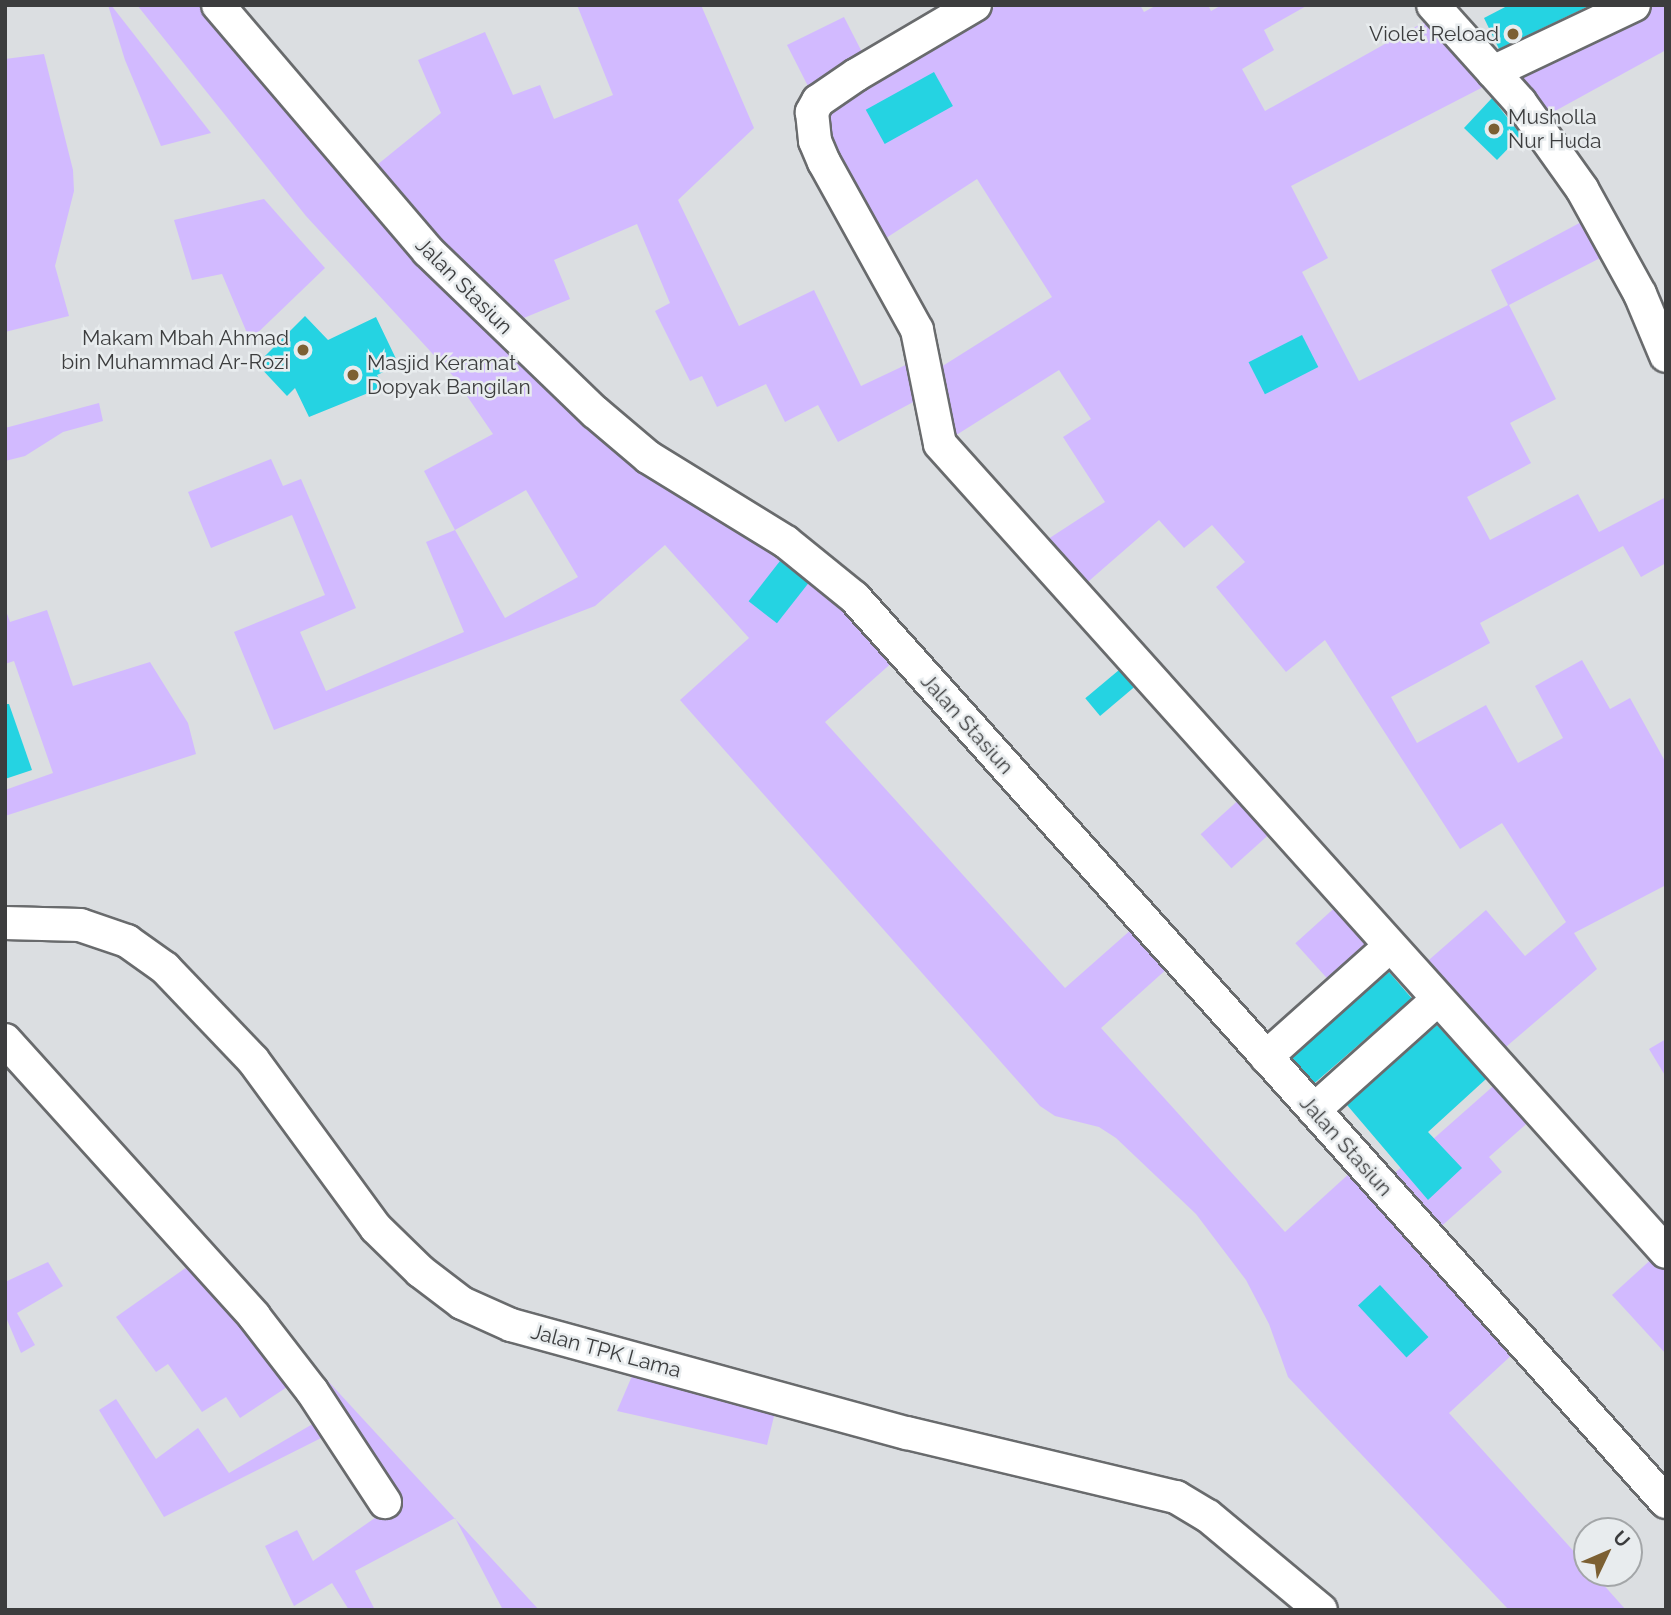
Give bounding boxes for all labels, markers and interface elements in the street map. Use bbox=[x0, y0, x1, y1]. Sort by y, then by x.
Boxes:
place label: Violet Reload bbox=[1369, 21, 1499, 47]
marker: Violet Reload bbox=[1505, 26, 1521, 42]
place label: Musholla Nur Huda bbox=[1508, 104, 1602, 154]
marker: Musholla Nur Huda bbox=[1486, 121, 1502, 137]
street label: Jalan Stasiun bbox=[410, 232, 518, 340]
place label: Makam Mbah Ahmad bin Muhammad Ar-Rozi bbox=[61, 325, 289, 375]
marker: Makam Mbah Ahmad bin Muhammad Ar-Rozi bbox=[295, 342, 311, 358]
place label: Masjid Keramat Dopyak Bangilan bbox=[367, 350, 531, 400]
marker: Masjid Keramat Dopyak Bangilan bbox=[345, 367, 361, 383]
street label: Jalan Stasiun bbox=[915, 669, 1019, 779]
street label: Jalan Stasiun bbox=[1294, 1091, 1398, 1201]
street label: Jalan TPK Lama bbox=[528, 1319, 684, 1383]
north arrow bbox=[1573, 1517, 1643, 1587]
text: U bbox=[1609, 1526, 1635, 1552]

